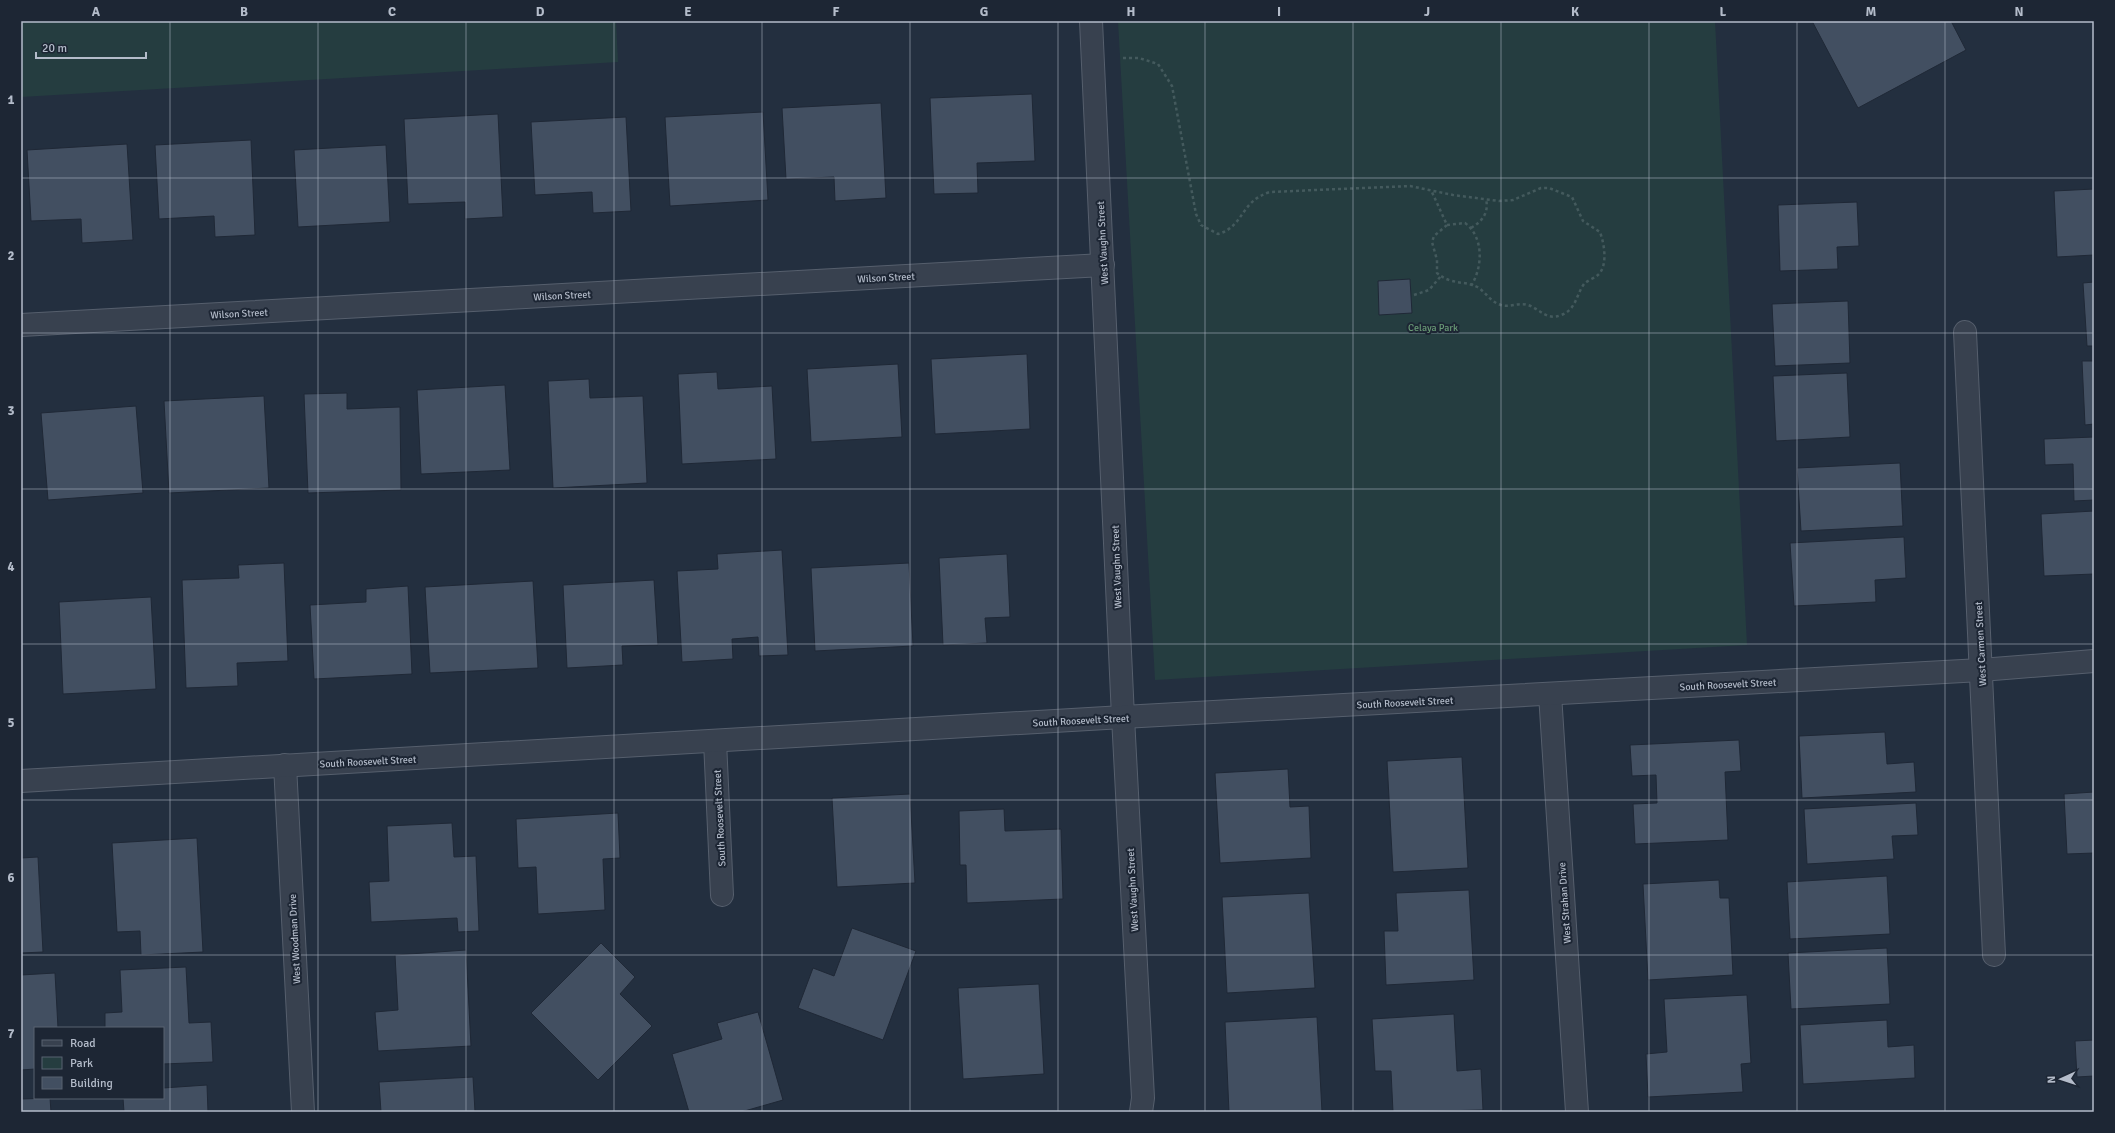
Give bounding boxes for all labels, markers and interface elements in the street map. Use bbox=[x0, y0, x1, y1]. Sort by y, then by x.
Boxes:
text: A bbox=[92, 4, 101, 20]
text: B bbox=[240, 4, 248, 20]
text: C bbox=[388, 4, 396, 20]
text: D bbox=[536, 4, 545, 20]
text: E bbox=[684, 4, 692, 20]
text: F bbox=[833, 4, 840, 20]
text: G bbox=[980, 4, 988, 20]
text: H bbox=[1127, 4, 1135, 20]
text: I bbox=[1277, 4, 1281, 20]
text: J bbox=[1424, 4, 1430, 20]
text: K bbox=[1571, 4, 1579, 20]
text: L bbox=[1720, 4, 1727, 20]
text: M bbox=[1866, 4, 1877, 20]
text: N bbox=[2014, 4, 2024, 20]
scale bar bbox=[36, 34, 146, 60]
text: 20 m bbox=[42, 41, 67, 56]
text: 1 bbox=[7, 92, 15, 108]
street label: West Vaughn Street bbox=[1095, 200, 1111, 285]
text: 2 bbox=[7, 248, 15, 264]
street label: Wilson Street bbox=[857, 270, 916, 285]
street label: Wilson Street bbox=[533, 288, 592, 303]
street label: Wilson Street bbox=[210, 306, 269, 321]
park label: Celaya Park bbox=[1408, 322, 1458, 334]
text: 3 bbox=[7, 403, 15, 419]
street label: West Vaughn Street bbox=[1110, 525, 1124, 609]
text: 4 bbox=[7, 559, 15, 575]
street label: West Carmen Street bbox=[1973, 601, 1989, 687]
street label: South Roosevelt Street bbox=[1679, 676, 1777, 694]
street label: South Roosevelt Street bbox=[1356, 694, 1454, 712]
street label: South Roosevelt Street bbox=[1032, 712, 1130, 730]
text: 5 bbox=[7, 715, 15, 731]
street label: South Roosevelt Street bbox=[319, 753, 417, 771]
street label: South Roosevelt Street bbox=[711, 769, 729, 867]
street label: West Vaughn Street bbox=[1125, 847, 1141, 932]
street label: West Strahan Drive bbox=[1556, 862, 1574, 944]
text: 6 bbox=[7, 870, 15, 886]
street label: West Woodman Drive bbox=[287, 894, 303, 984]
text: 7 bbox=[7, 1026, 15, 1042]
legend bbox=[34, 1027, 164, 1099]
text: Road bbox=[70, 1036, 96, 1051]
text: Park bbox=[70, 1056, 93, 1071]
north arrow bbox=[2041, 1059, 2081, 1099]
text: N bbox=[2045, 1075, 2058, 1084]
text: Building bbox=[70, 1076, 113, 1091]

